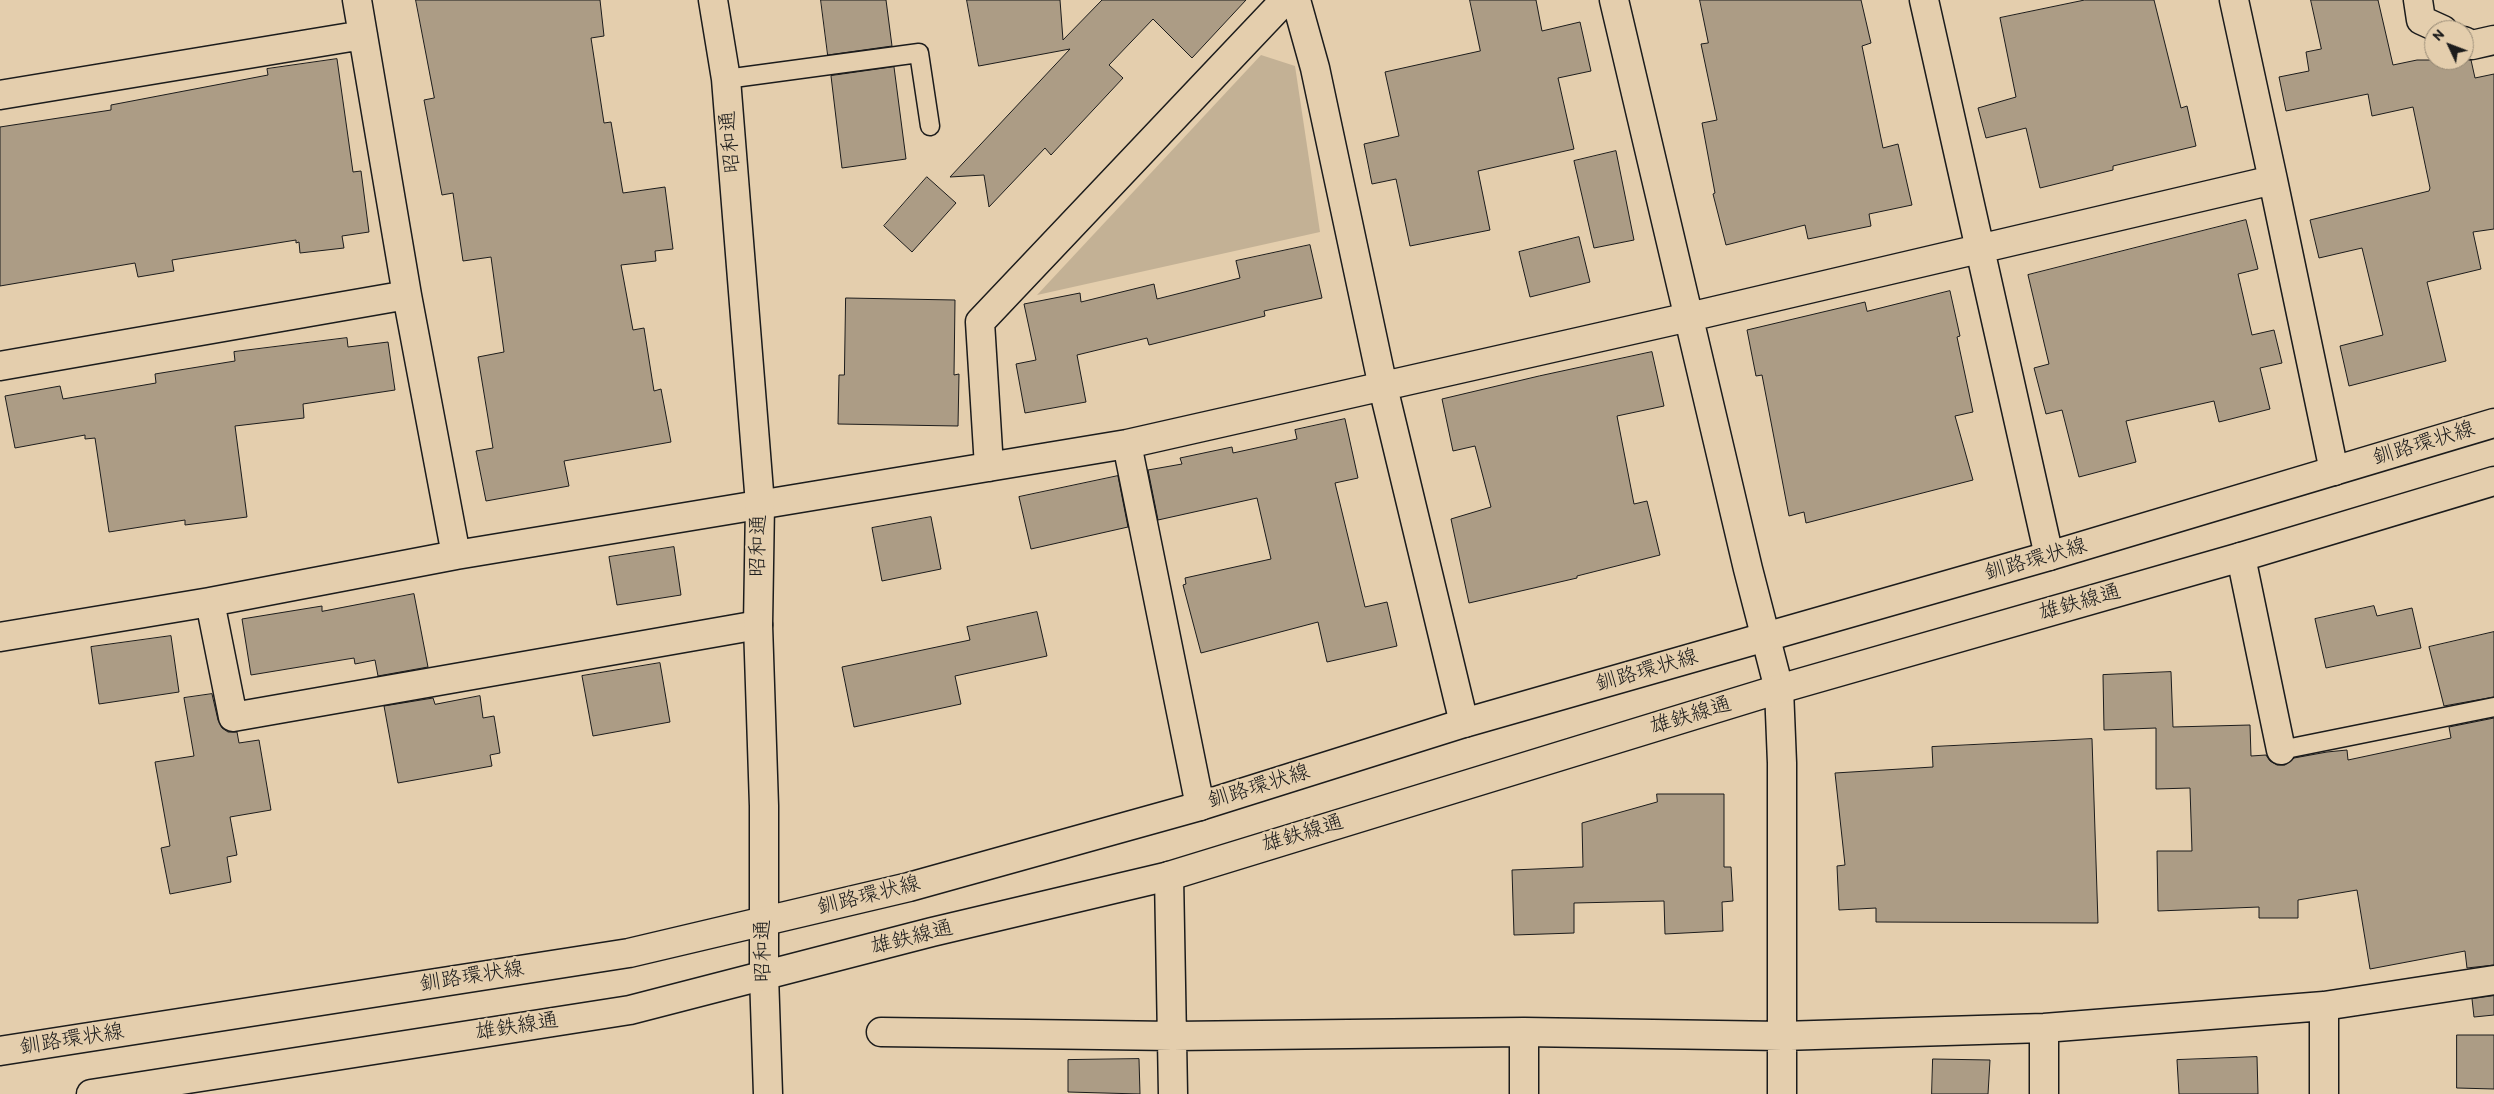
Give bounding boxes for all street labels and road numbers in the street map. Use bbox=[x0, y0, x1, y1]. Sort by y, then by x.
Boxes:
street label: 昭和通 bbox=[716, 110, 746, 174]
street label: 釧路環状線 bbox=[2370, 417, 2478, 471]
street label: 昭和通 bbox=[746, 514, 772, 578]
street label: 釧路環状線 bbox=[1982, 533, 2090, 587]
street label: 雄鉄線通 bbox=[2036, 579, 2124, 627]
street label: 釧路環状線 bbox=[1593, 644, 1701, 698]
street label: 雄鉄線通 bbox=[1647, 692, 1735, 740]
street label: 釧路環状線 bbox=[1205, 760, 1313, 814]
street label: 雄鉄線通 bbox=[1259, 810, 1347, 858]
street label: 釧路環状線 bbox=[815, 871, 923, 921]
street label: 雄鉄線通 bbox=[868, 916, 956, 960]
street label: 昭和通 bbox=[751, 920, 777, 982]
street label: 釧路環状線 bbox=[418, 956, 526, 998]
street label: 雄鉄線通 bbox=[474, 1008, 560, 1046]
street label: 釧路環状線 bbox=[18, 1019, 126, 1061]

